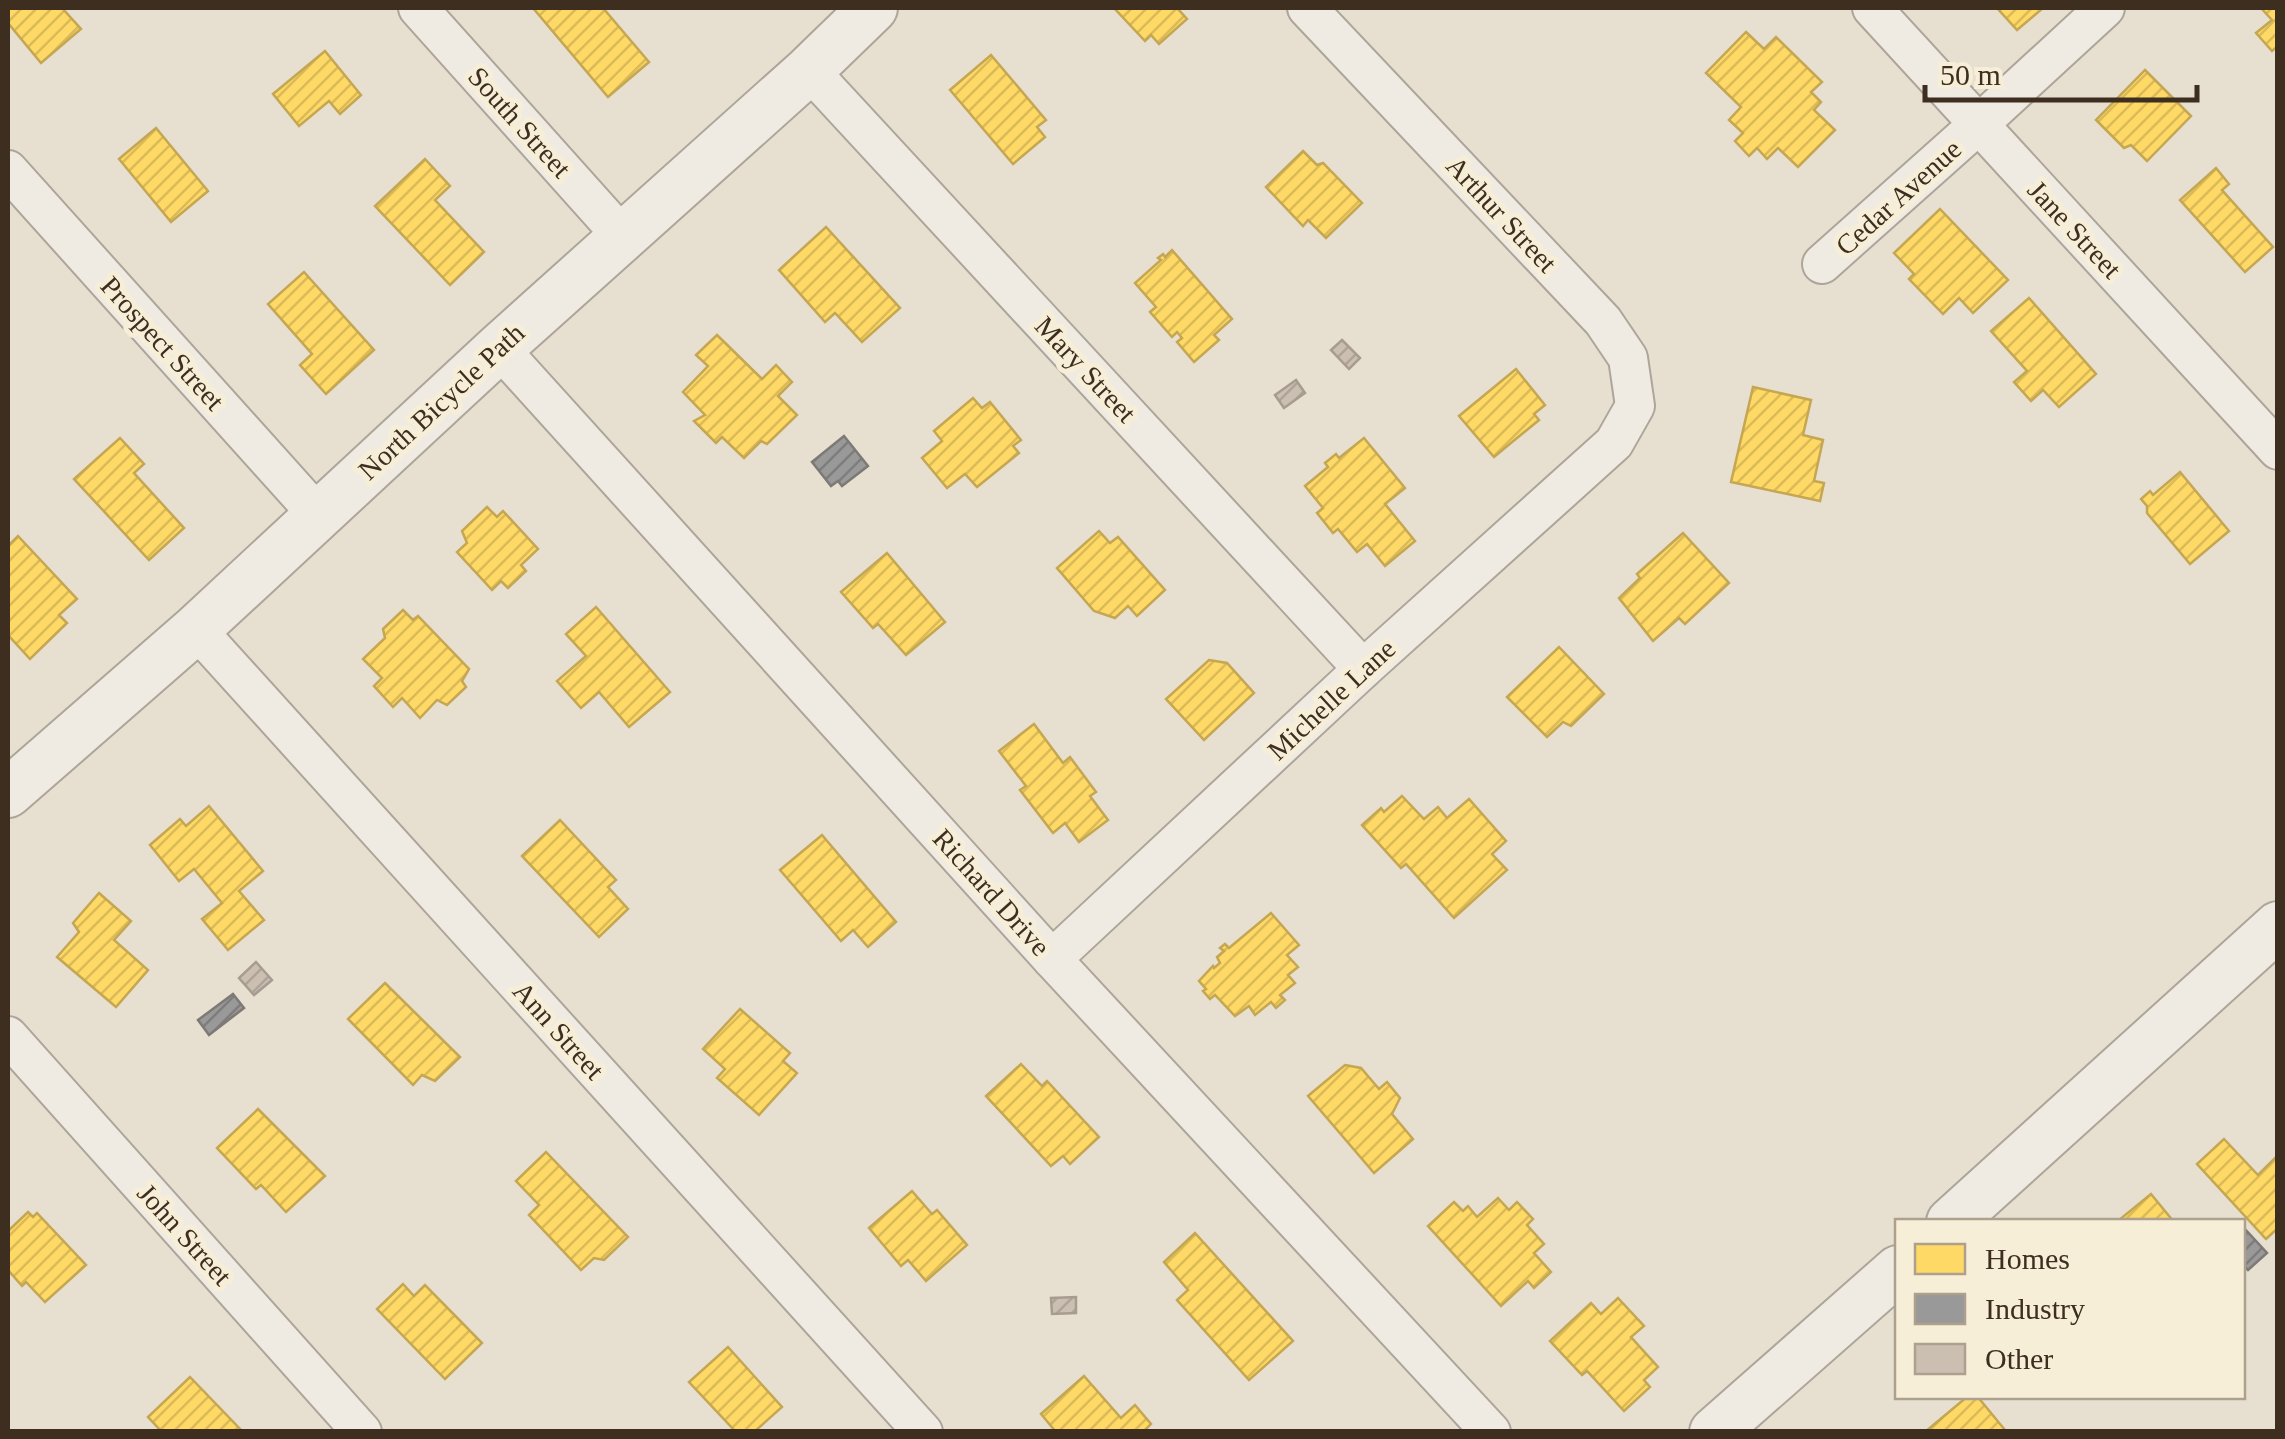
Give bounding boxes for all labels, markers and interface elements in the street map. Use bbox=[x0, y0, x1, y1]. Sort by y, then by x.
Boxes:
scale bar bbox=[1925, 40, 2198, 102]
text: 50 m bbox=[1940, 58, 2001, 91]
street label: South Street bbox=[462, 61, 577, 184]
street label: Cedar Avenue bbox=[1830, 133, 1967, 262]
street label: Arthur Street bbox=[1440, 150, 1563, 279]
street label: Jane Street bbox=[2022, 174, 2128, 285]
street label: Prospect Street bbox=[95, 270, 231, 417]
street label: Mary Street bbox=[1029, 310, 1142, 429]
street label: North Bicycle Path bbox=[352, 317, 530, 486]
street label: Michelle Lane bbox=[1261, 633, 1401, 766]
street label: Richard Drive bbox=[927, 823, 1056, 962]
street label: Ann Street bbox=[507, 975, 611, 1086]
street label: John Street bbox=[131, 1177, 238, 1291]
legend bbox=[1895, 1219, 2245, 1399]
text: Homes bbox=[1985, 1242, 2070, 1275]
text: Industry bbox=[1985, 1292, 2085, 1325]
text: Other bbox=[1985, 1342, 2053, 1375]

